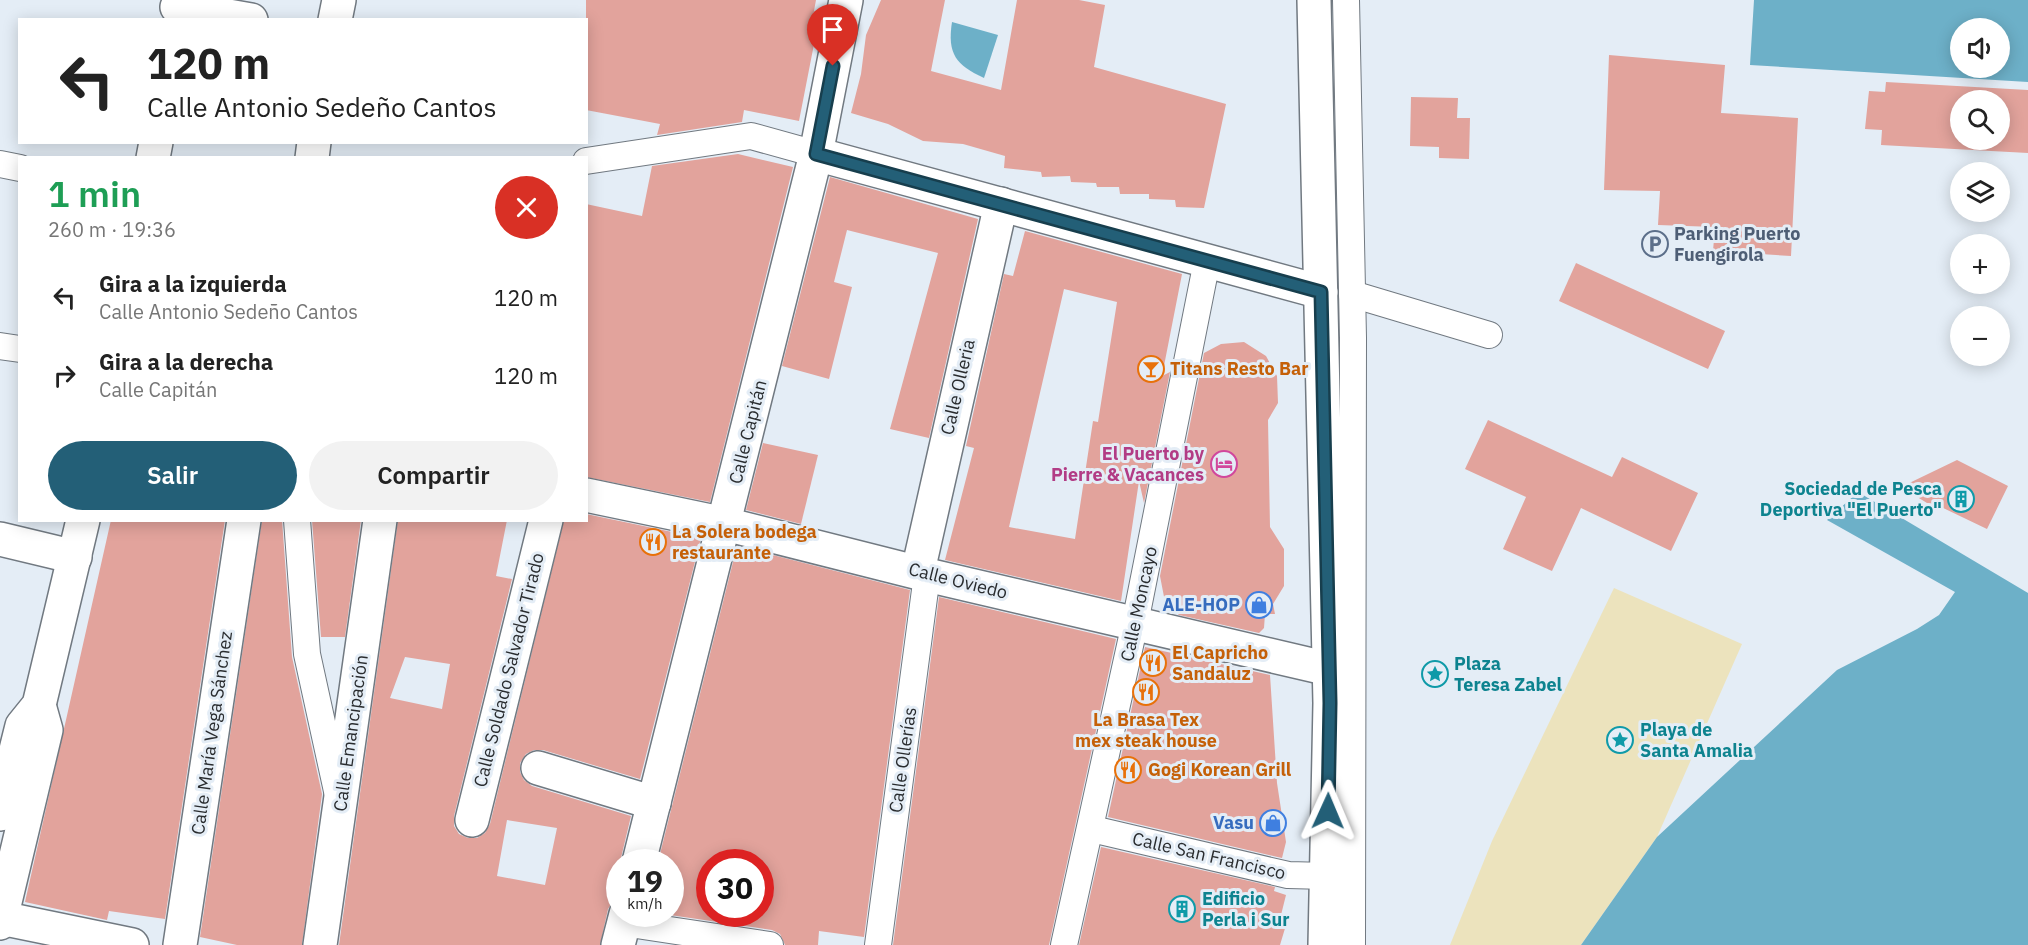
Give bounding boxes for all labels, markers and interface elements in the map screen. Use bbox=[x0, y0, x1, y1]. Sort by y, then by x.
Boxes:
pin bbox=[807, 4, 858, 66]
icon: arrive bbox=[816, 13, 849, 46]
map controls bbox=[1950, 18, 2010, 366]
button: sound bbox=[1950, 18, 2010, 78]
text: 120 m bbox=[147, 36, 270, 91]
icon: left bbox=[48, 42, 126, 120]
text: Calle Antonio Sedeño Cantos bbox=[147, 89, 497, 124]
button: search bbox=[1950, 90, 2010, 150]
button: layers bbox=[1950, 162, 2010, 222]
text: 1 min bbox=[48, 170, 141, 217]
button: close bbox=[495, 176, 558, 239]
text: 260 m · 19:36 bbox=[48, 216, 176, 243]
place label: Parking Puerto Fuengirola bbox=[1674, 222, 1800, 266]
parking icon: Parking Puerto Fuengirola bbox=[1640, 229, 1670, 259]
button: + bbox=[1950, 234, 2010, 294]
text: Gira a la izquierda bbox=[99, 269, 287, 298]
icon: left bbox=[48, 281, 81, 314]
text: 120 m bbox=[494, 283, 558, 312]
text: Calle Antonio Sedeño Cantos bbox=[99, 298, 358, 325]
button: − bbox=[1950, 306, 2010, 366]
street label: Calle Olleria bbox=[935, 336, 980, 437]
text: Gira a la derecha bbox=[99, 347, 273, 376]
bar icon: Titans Resto Bar bbox=[1136, 354, 1166, 384]
place label: Titans Resto Bar bbox=[1170, 357, 1309, 380]
icon: right bbox=[48, 359, 81, 392]
text: 120 m bbox=[494, 361, 558, 390]
text: Calle Capitán bbox=[99, 376, 217, 403]
street label: Calle Capitán bbox=[723, 377, 772, 486]
button: Salir bbox=[48, 441, 297, 510]
button: Compartir bbox=[309, 441, 558, 510]
place label: El Puerto by Pierre & Vacances bbox=[1051, 442, 1204, 486]
hotel icon: El Puerto by Pierre & Vacances bbox=[1209, 449, 1239, 479]
place label: Sociedad de Pesca Deportiva "El Puerto" bbox=[1760, 477, 1942, 521]
building icon: Sociedad de Pesca Deportiva "El Puerto" bbox=[1946, 484, 1976, 514]
place label: La Solera bodega restaurante bbox=[672, 520, 817, 564]
restaurant icon: La Solera bodega restaurante bbox=[638, 527, 668, 557]
street label: Calle Moncayo bbox=[1115, 544, 1162, 664]
street label: Calle Soldado Salvador Tirado bbox=[468, 550, 549, 789]
street label: Calle Oviedo bbox=[906, 557, 1010, 604]
shop icon: ALE-HOP bbox=[1244, 590, 1274, 620]
place label: ALE-HOP bbox=[1162, 593, 1240, 616]
street label: Calle María Vega Sánchez bbox=[186, 630, 237, 836]
place label: El Capricho Sandaluz bbox=[1172, 641, 1268, 685]
restaurant icon: El Capricho Sandaluz bbox=[1138, 648, 1168, 678]
place label: Plaza Teresa Zabel bbox=[1454, 652, 1563, 696]
street label: Calle Emancipación bbox=[328, 653, 373, 813]
place icon: Plaza Teresa Zabel bbox=[1420, 659, 1450, 689]
restaurant icon: La Brasa Tex mex steak house bbox=[1131, 677, 1161, 707]
street label: Calle Ollerías bbox=[884, 706, 921, 814]
place label: La Brasa Tex mex steak house bbox=[1075, 708, 1217, 752]
place label: Playa de Santa Amalia bbox=[1640, 718, 1753, 762]
place icon: Playa de Santa Amalia bbox=[1605, 725, 1635, 755]
restaurant icon: Gogi Korean Grill bbox=[1113, 755, 1143, 785]
place label: Gogi Korean Grill bbox=[1148, 758, 1292, 781]
position arrow bbox=[1296, 779, 1360, 843]
shop icon: Vasu bbox=[1258, 808, 1288, 838]
place label: Vasu bbox=[1213, 811, 1254, 834]
street label: Calle San Francisco bbox=[1130, 827, 1288, 884]
speed limit sign: 30 bbox=[696, 849, 774, 927]
text: 19 bbox=[627, 861, 663, 900]
place label: Edificio Perla i Sur bbox=[1202, 887, 1289, 931]
text: km/h bbox=[627, 894, 663, 913]
building icon: Edificio Perla i Sur bbox=[1167, 894, 1197, 924]

